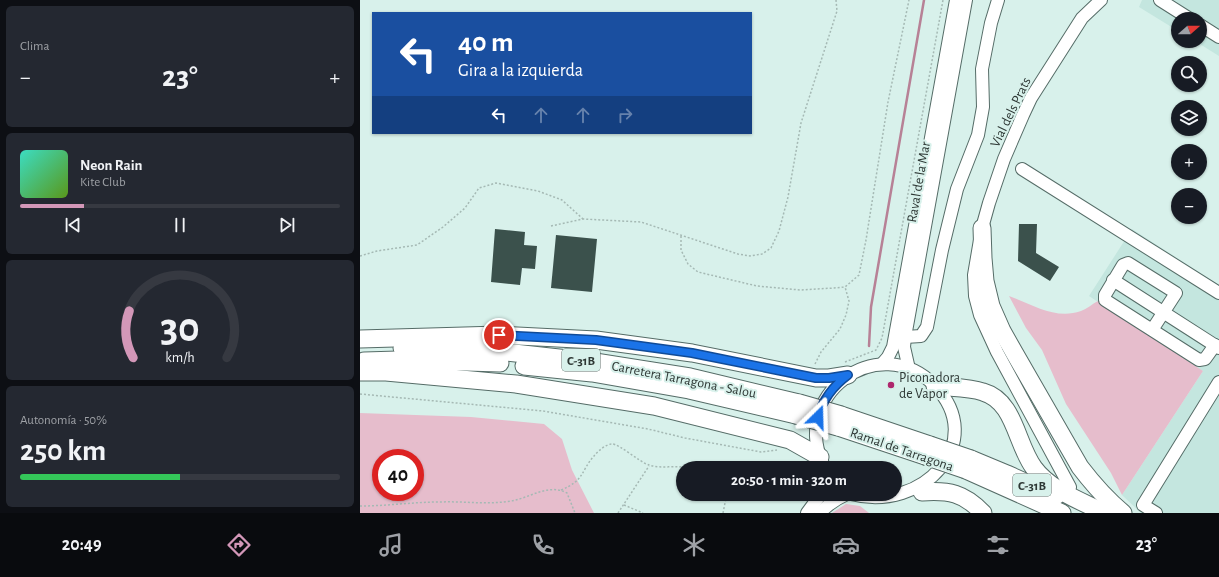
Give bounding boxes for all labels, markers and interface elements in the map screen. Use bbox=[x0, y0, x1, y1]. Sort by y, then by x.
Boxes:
north arrow bbox=[1171, 12, 1207, 48]
map controls bbox=[1171, 12, 1207, 224]
icon: left bbox=[392, 28, 444, 80]
text: 40 m bbox=[458, 29, 514, 57]
text: Clima bbox=[20, 40, 50, 53]
button: search bbox=[1171, 56, 1207, 92]
text: 23° bbox=[162, 62, 198, 92]
text: Gira a la izquierda bbox=[458, 62, 583, 80]
text: − bbox=[20, 66, 31, 88]
text: + bbox=[329, 66, 340, 88]
street label: Vial dels Prats bbox=[988, 75, 1034, 150]
button: layers bbox=[1171, 100, 1207, 136]
icon: left bbox=[488, 104, 510, 126]
icon: ahead bbox=[530, 104, 552, 126]
icon: ahead bbox=[572, 104, 594, 126]
icon: right bbox=[614, 104, 636, 126]
street label: Raval de la Mar bbox=[905, 140, 933, 224]
button: + bbox=[1171, 144, 1207, 180]
text: Neon Rain bbox=[80, 158, 142, 173]
text: Kite Club bbox=[80, 176, 126, 189]
button: − bbox=[1171, 188, 1207, 224]
icon: previous bbox=[62, 214, 84, 236]
icon: pause bbox=[169, 214, 191, 236]
icon: next bbox=[276, 214, 298, 236]
text: 30 bbox=[160, 308, 200, 349]
pin bbox=[482, 318, 516, 352]
icon: arrive bbox=[488, 324, 510, 346]
road number: C-31B bbox=[562, 349, 600, 371]
text: km/h bbox=[165, 350, 195, 364]
street label: Carretera Tarragona - Salou bbox=[610, 359, 757, 401]
place label: Piconadora de Vapor bbox=[899, 371, 961, 401]
marker: Piconadora de Vapor bbox=[886, 380, 896, 390]
position arrow bbox=[797, 396, 839, 438]
text: Autonomía · 50% bbox=[20, 414, 107, 427]
street label: Ramal de Tarragona bbox=[848, 426, 956, 474]
text: 250 km bbox=[20, 436, 106, 466]
speed limit sign: 40 bbox=[372, 449, 424, 501]
text: 20:50 · 1 min · 320 m bbox=[731, 473, 847, 488]
road number: C-31B bbox=[1013, 474, 1051, 496]
icon: directions bbox=[225, 531, 253, 559]
icon: music bbox=[377, 531, 405, 559]
icon: phone bbox=[529, 531, 557, 559]
icon: climate bbox=[680, 531, 708, 559]
icon: car bbox=[832, 531, 860, 559]
icon: filters bbox=[984, 531, 1012, 559]
text: 20:49 bbox=[62, 536, 102, 554]
text: 23° bbox=[1136, 536, 1157, 554]

